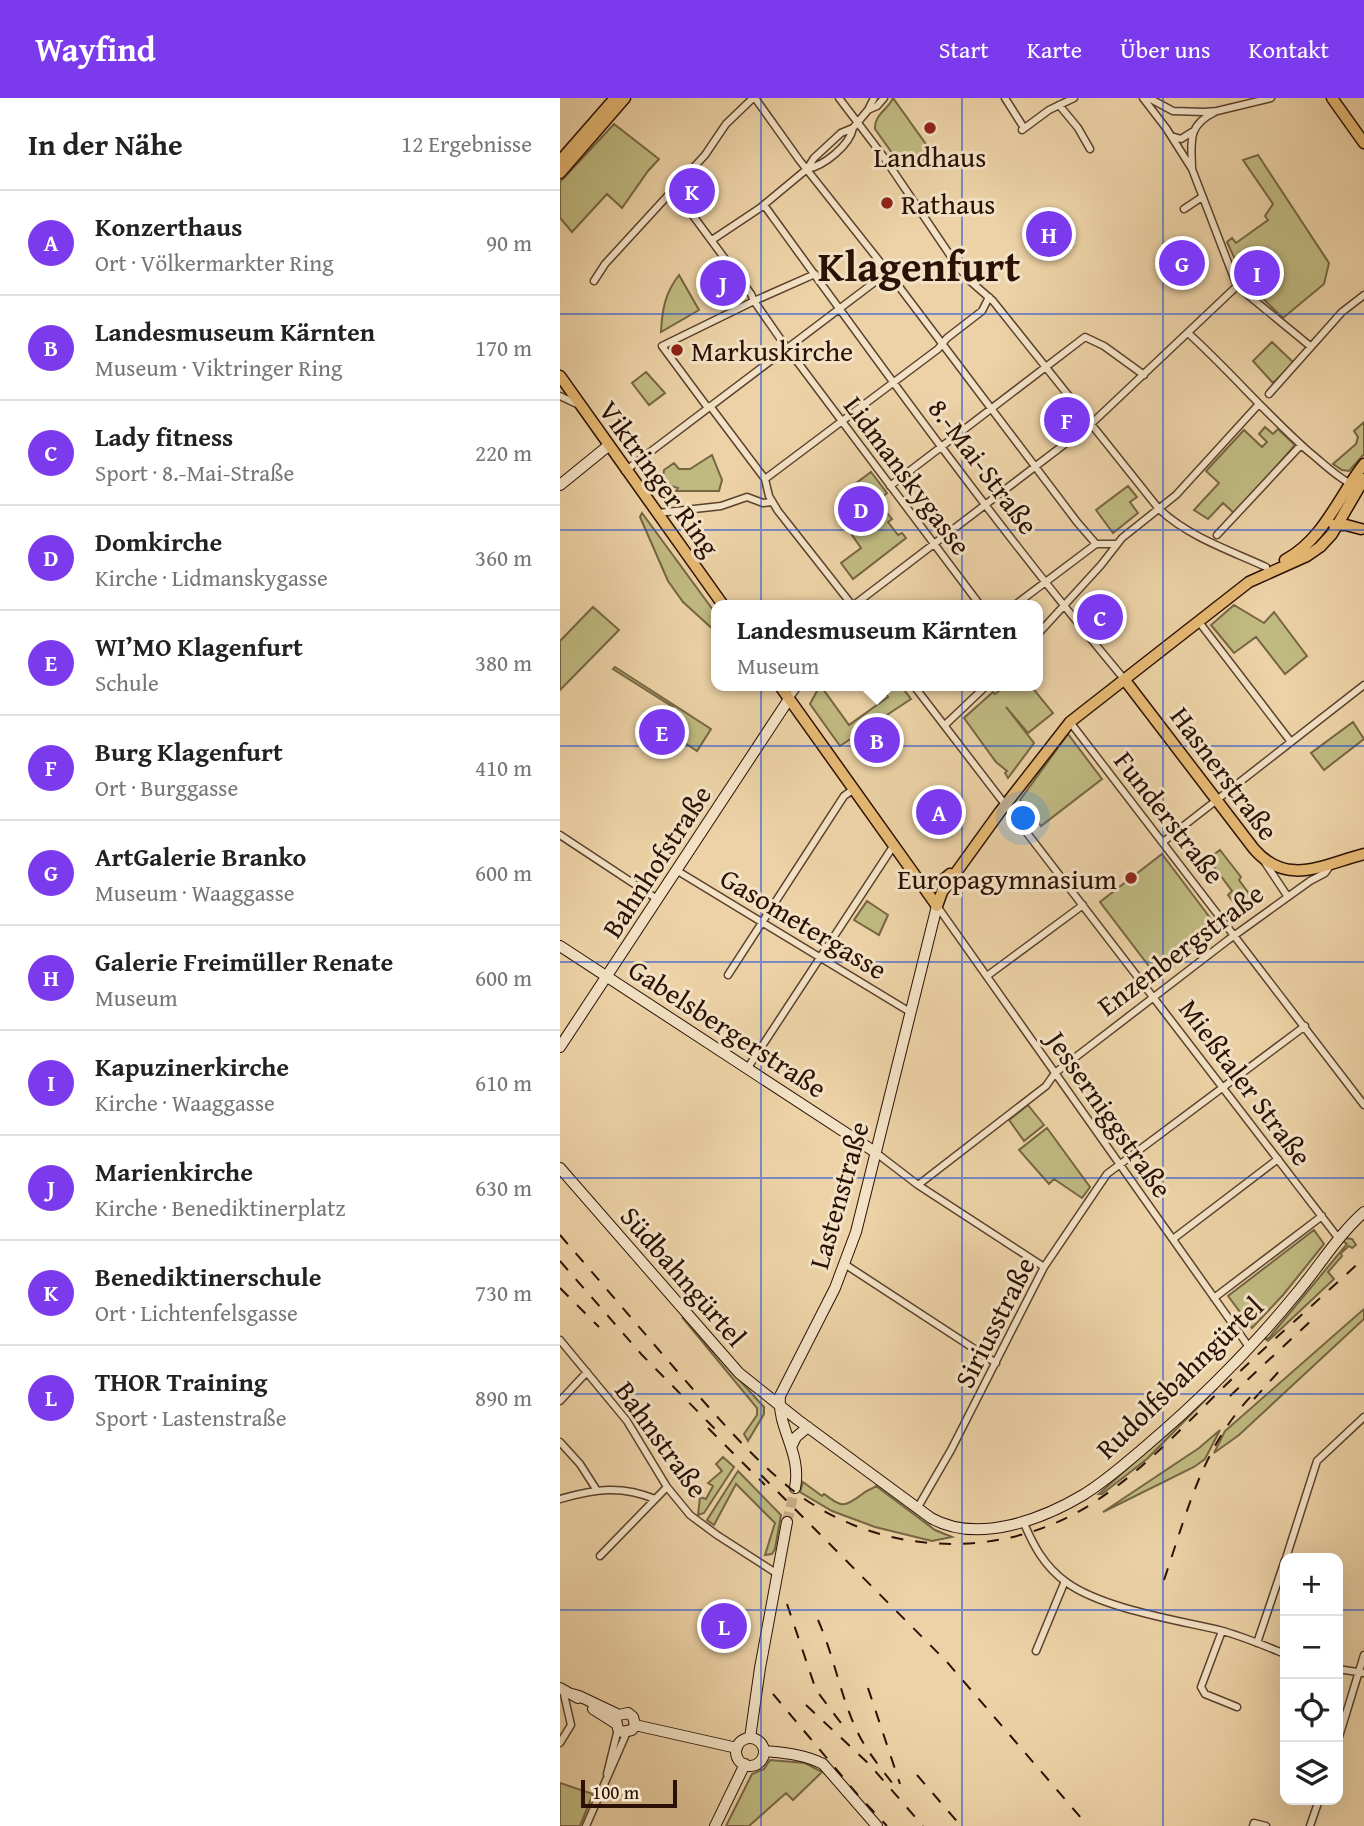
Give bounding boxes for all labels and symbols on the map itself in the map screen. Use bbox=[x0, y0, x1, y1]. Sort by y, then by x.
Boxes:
marker: Landhaus bbox=[922, 120, 938, 136]
place label: Landhaus bbox=[874, 136, 986, 177]
pin: K bbox=[669, 165, 715, 217]
place label: Rathaus bbox=[901, 183, 995, 224]
marker: Rathaus bbox=[879, 195, 895, 211]
pin: H bbox=[1026, 208, 1072, 260]
district label: Klagenfurt bbox=[818, 235, 1020, 296]
pin: G bbox=[1159, 237, 1205, 289]
pin: I bbox=[1234, 247, 1280, 299]
pin: J bbox=[700, 257, 746, 309]
place label: Markuskirche bbox=[691, 330, 853, 371]
marker: Markuskirche bbox=[669, 342, 685, 358]
street label: Lidmanskygasse bbox=[834, 387, 982, 563]
street label: 8.-Mai-Straße bbox=[919, 389, 1049, 543]
street label: Viktringer Ring bbox=[589, 392, 731, 564]
pin: F bbox=[1044, 394, 1090, 446]
pin: D bbox=[838, 483, 884, 535]
pin: C bbox=[1077, 591, 1123, 643]
street label: Hasnerstraße bbox=[1161, 697, 1289, 849]
pin: E bbox=[639, 706, 685, 758]
pin: B bbox=[854, 714, 900, 766]
street label: Funderstraße bbox=[1105, 742, 1235, 892]
street label: Bahnhofstraße bbox=[591, 777, 721, 945]
pin: A bbox=[916, 786, 962, 838]
your location bbox=[1006, 801, 1040, 835]
street label: Gasometergasse bbox=[713, 857, 895, 989]
place label: Europagymnasium bbox=[897, 858, 1117, 899]
marker: Europagymnasium bbox=[1123, 870, 1139, 886]
street label: Enzenbergstraße bbox=[1088, 873, 1272, 1025]
street label: Gabelsbergerstraße bbox=[621, 948, 835, 1108]
street label: Mießtaler Straße bbox=[1169, 990, 1323, 1174]
street label: Jesserniggstraße bbox=[1035, 1020, 1183, 1206]
street label: Lastenstraße bbox=[797, 1116, 879, 1274]
street label: Südbahngürtel bbox=[611, 1197, 757, 1355]
street label: Siriusstraße bbox=[943, 1249, 1045, 1395]
street label: Rudolfsbahngürtel bbox=[1086, 1286, 1272, 1468]
street label: Bahnstraße bbox=[606, 1372, 718, 1506]
pin: L bbox=[701, 1600, 747, 1652]
scale bar bbox=[581, 1777, 677, 1809]

